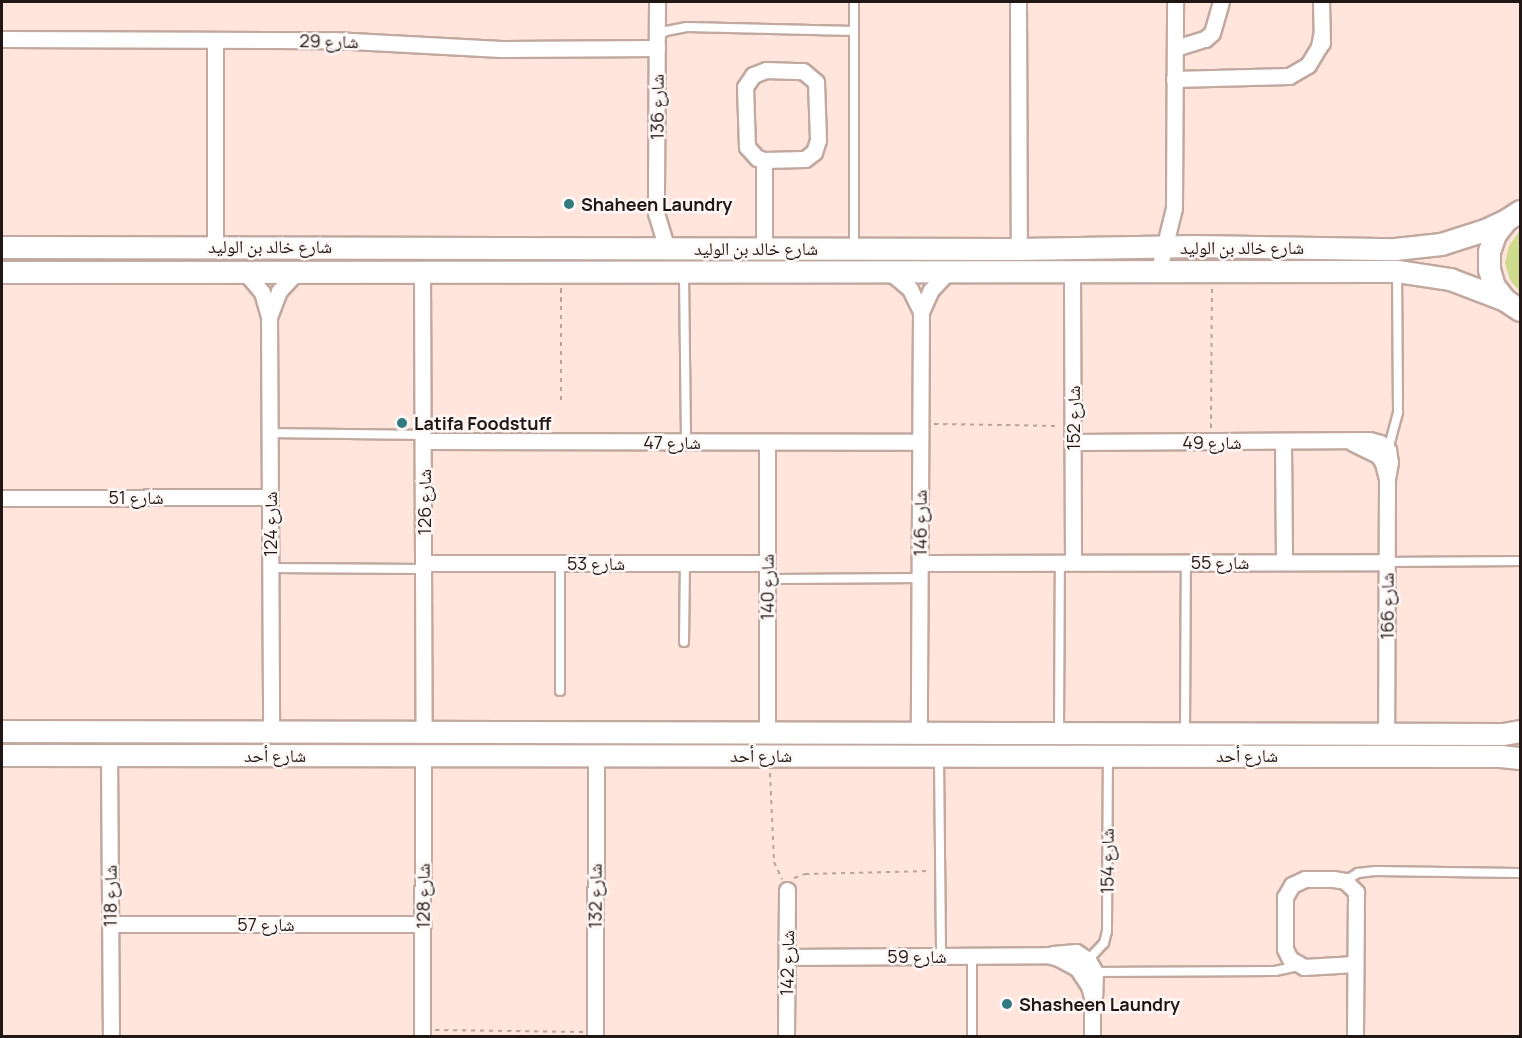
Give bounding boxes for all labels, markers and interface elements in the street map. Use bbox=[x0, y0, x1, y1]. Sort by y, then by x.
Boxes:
street label: شارع 29 bbox=[299, 30, 359, 52]
street label: شارع 136 bbox=[646, 74, 668, 140]
place label: Shaheen Laundry bbox=[581, 193, 732, 215]
marker: Shaheen Laundry bbox=[562, 197, 576, 211]
street label: شارع خالد بن الوليد bbox=[208, 235, 332, 257]
street label: شارع خالد بن الوليد bbox=[1180, 236, 1304, 258]
street label: شارع خالد بن الوليد bbox=[694, 237, 818, 259]
street label: شارع 152 bbox=[1062, 386, 1084, 450]
place label: Latifa Foodstuff bbox=[414, 412, 551, 434]
marker: Latifa Foodstuff bbox=[395, 416, 409, 430]
street label: شارع 47 bbox=[643, 431, 701, 453]
street label: شارع 49 bbox=[1182, 431, 1242, 453]
street label: شارع 126 bbox=[413, 469, 435, 535]
street label: شارع 51 bbox=[108, 486, 164, 508]
street label: شارع 146 bbox=[909, 490, 931, 556]
street label: شارع 124 bbox=[259, 491, 281, 557]
street label: شارع 55 bbox=[1191, 551, 1249, 573]
street label: شارع 53 bbox=[567, 552, 625, 574]
street label: شارع 140 bbox=[756, 554, 778, 620]
street label: شارع 166 bbox=[1376, 572, 1398, 640]
street label: شارع أحد bbox=[244, 744, 306, 766]
street label: شارع أحد bbox=[730, 744, 792, 766]
street label: شارع أحد bbox=[1216, 744, 1278, 766]
street label: شارع 154 bbox=[1096, 828, 1118, 894]
street label: شارع 128 bbox=[412, 863, 434, 929]
street label: شارع 132 bbox=[584, 863, 606, 929]
street label: شارع 118 bbox=[99, 865, 121, 927]
street label: شارع 57 bbox=[237, 913, 295, 935]
street label: شارع 142 bbox=[776, 930, 798, 996]
street label: شارع 59 bbox=[887, 945, 947, 967]
place label: Shasheen Laundry bbox=[1019, 993, 1180, 1015]
marker: Shasheen Laundry bbox=[1000, 997, 1014, 1011]

